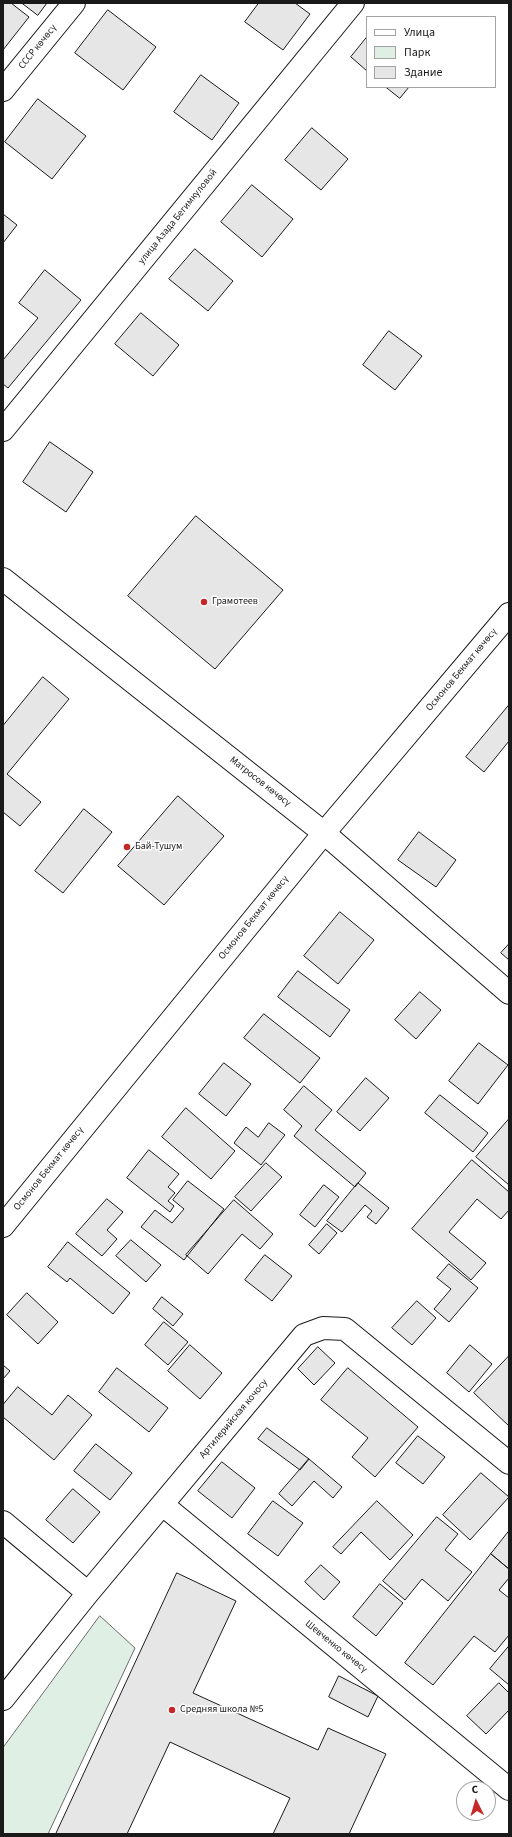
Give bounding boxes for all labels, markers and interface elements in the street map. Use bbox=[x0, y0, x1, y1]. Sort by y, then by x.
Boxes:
legend bbox=[366, 16, 496, 88]
street label: СССР көчөсү bbox=[16, 22, 60, 72]
text: Улица bbox=[404, 24, 435, 41]
text: Парк bbox=[404, 44, 430, 61]
text: Здание bbox=[404, 64, 443, 81]
street label: улица Азада Бегимкуловой bbox=[136, 167, 220, 267]
place label: Грамотеев bbox=[212, 596, 258, 608]
marker: Грамотеев bbox=[199, 597, 209, 607]
street label: Осмонов Бекмат көчөсү bbox=[424, 626, 500, 714]
street label: Матросов көчөсү bbox=[227, 754, 293, 810]
place label: Бай-Тушум bbox=[135, 841, 182, 853]
marker: Бай-Тушум bbox=[122, 842, 132, 852]
street label: Осмонов Бекмат көчөсү bbox=[216, 874, 292, 962]
street label: Осмонов Бекмат көчөсү bbox=[11, 1125, 87, 1213]
street label: Артилерийская кочосу bbox=[197, 1377, 271, 1461]
street label: Шевченко көчөсү bbox=[302, 1618, 370, 1676]
place label: Средняя школа №5 bbox=[180, 1704, 263, 1716]
marker: Средняя школа №5 bbox=[167, 1705, 177, 1715]
north arrow bbox=[456, 1781, 496, 1821]
text: С bbox=[471, 1782, 479, 1797]

